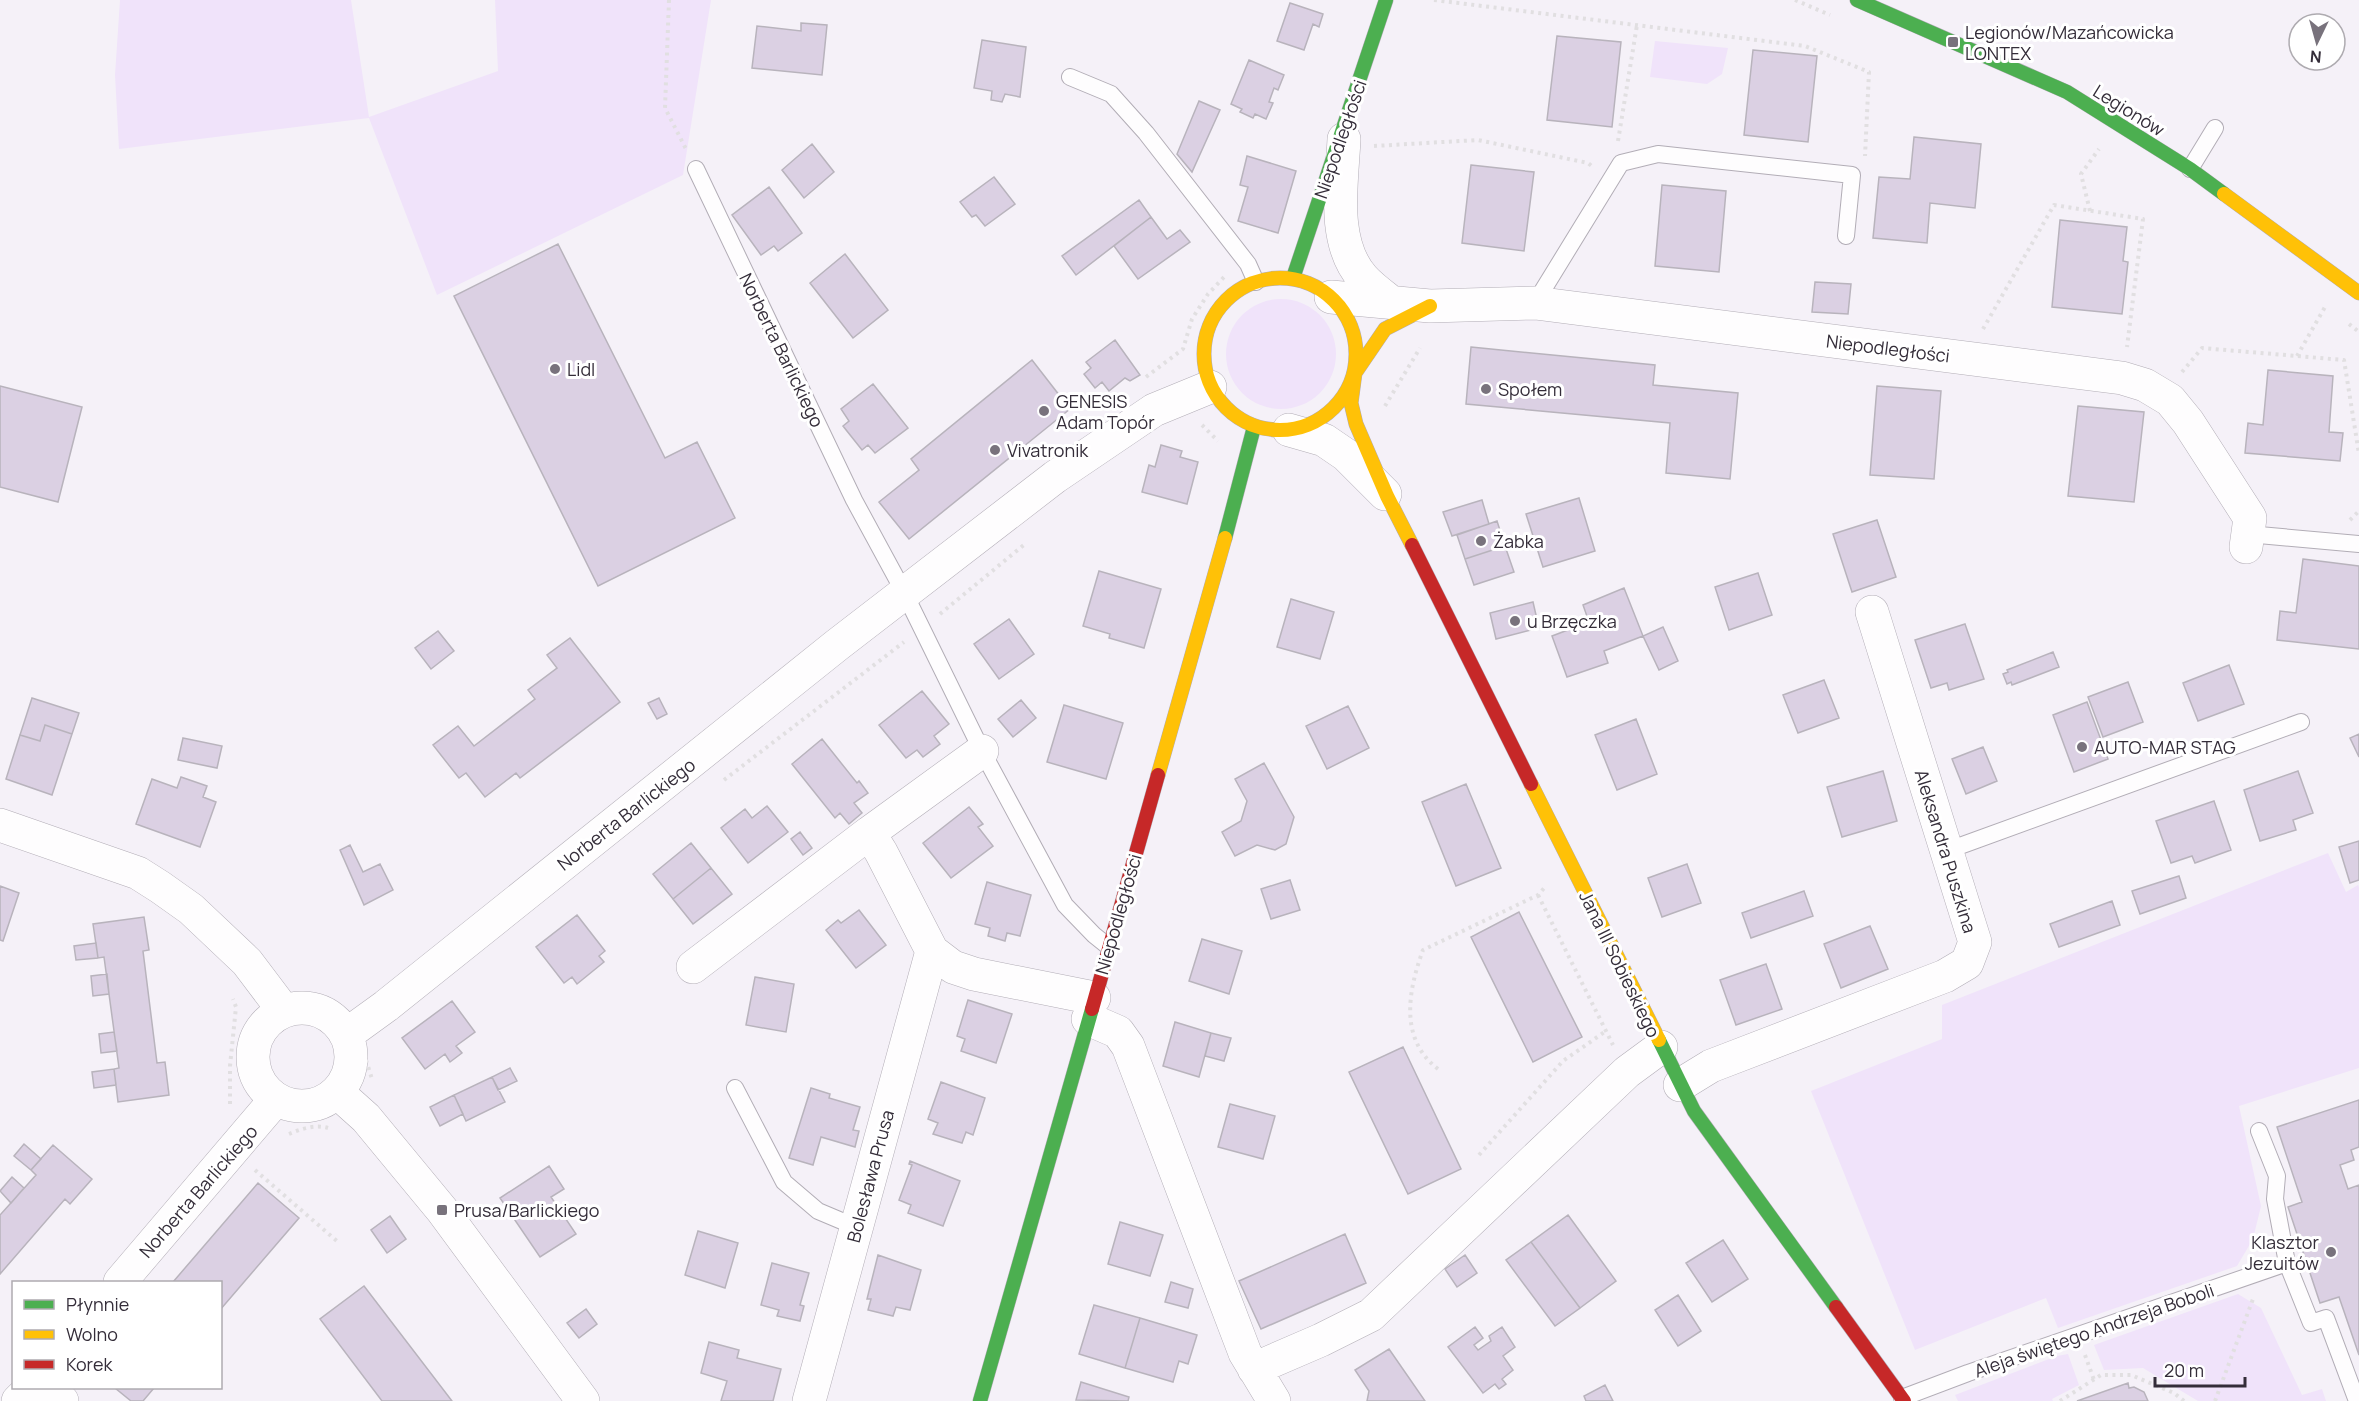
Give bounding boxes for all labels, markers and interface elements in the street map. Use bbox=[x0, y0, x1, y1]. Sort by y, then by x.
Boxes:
north arrow bbox=[2287, 12, 2347, 72]
place label: Legionów/Mazańcowicka LONTEX bbox=[1965, 20, 2174, 65]
marker: Legionów/Mazańcowicka LONTEX bbox=[1946, 35, 1960, 49]
text: N bbox=[2309, 45, 2322, 68]
street label: Niepodległości bbox=[1308, 76, 1372, 202]
street label: Legionów bbox=[2089, 79, 2169, 141]
street label: Norberta Barlickiego bbox=[734, 269, 830, 431]
street label: Niepodległości bbox=[1825, 329, 1951, 367]
place label: Lidl bbox=[567, 357, 595, 381]
marker: Lidl bbox=[548, 362, 562, 376]
place label: Społem bbox=[1498, 377, 1562, 401]
marker: Społem bbox=[1479, 382, 1493, 396]
place label: GENESIS Adam Topór bbox=[1056, 389, 1155, 434]
marker: GENESIS Adam Topór bbox=[1037, 404, 1051, 418]
place label: Vivatronik bbox=[1007, 438, 1089, 462]
marker: Vivatronik bbox=[988, 443, 1002, 457]
place label: Żabka bbox=[1493, 529, 1544, 553]
marker: Żabka bbox=[1474, 534, 1488, 548]
place label: u Brzęczka bbox=[1527, 609, 1617, 633]
marker: u Brzęczka bbox=[1508, 614, 1522, 628]
place label: AUTO-MAR STAG bbox=[2094, 735, 2236, 759]
marker: AUTO-MAR STAG bbox=[2075, 740, 2089, 754]
street label: Norberta Barlickiego bbox=[552, 753, 700, 875]
street label: Aleksandra Puszkina bbox=[1910, 766, 1982, 936]
street label: Niepodległości bbox=[1089, 851, 1147, 977]
street label: Jana III Sobieskiego bbox=[1574, 887, 1666, 1041]
street label: Bolesława Prusa bbox=[841, 1107, 899, 1245]
street label: Norberta Barlickiego bbox=[134, 1119, 262, 1263]
place label: Prusa/Barlickiego bbox=[454, 1198, 599, 1222]
marker: Prusa/Barlickiego bbox=[435, 1203, 449, 1217]
place label: Klasztor Jezuitów bbox=[2245, 1230, 2320, 1275]
marker: Klasztor Jezuitów bbox=[2324, 1245, 2338, 1259]
street label: Aleja świętego Andrzeja Boboli bbox=[1971, 1278, 2217, 1382]
legend bbox=[12, 1281, 222, 1389]
text: Płynnie bbox=[66, 1292, 129, 1316]
text: Wolno bbox=[66, 1322, 118, 1346]
scale bar bbox=[2155, 1350, 2245, 1388]
text: Korek bbox=[66, 1352, 113, 1376]
text: 20 m bbox=[2164, 1358, 2204, 1382]

